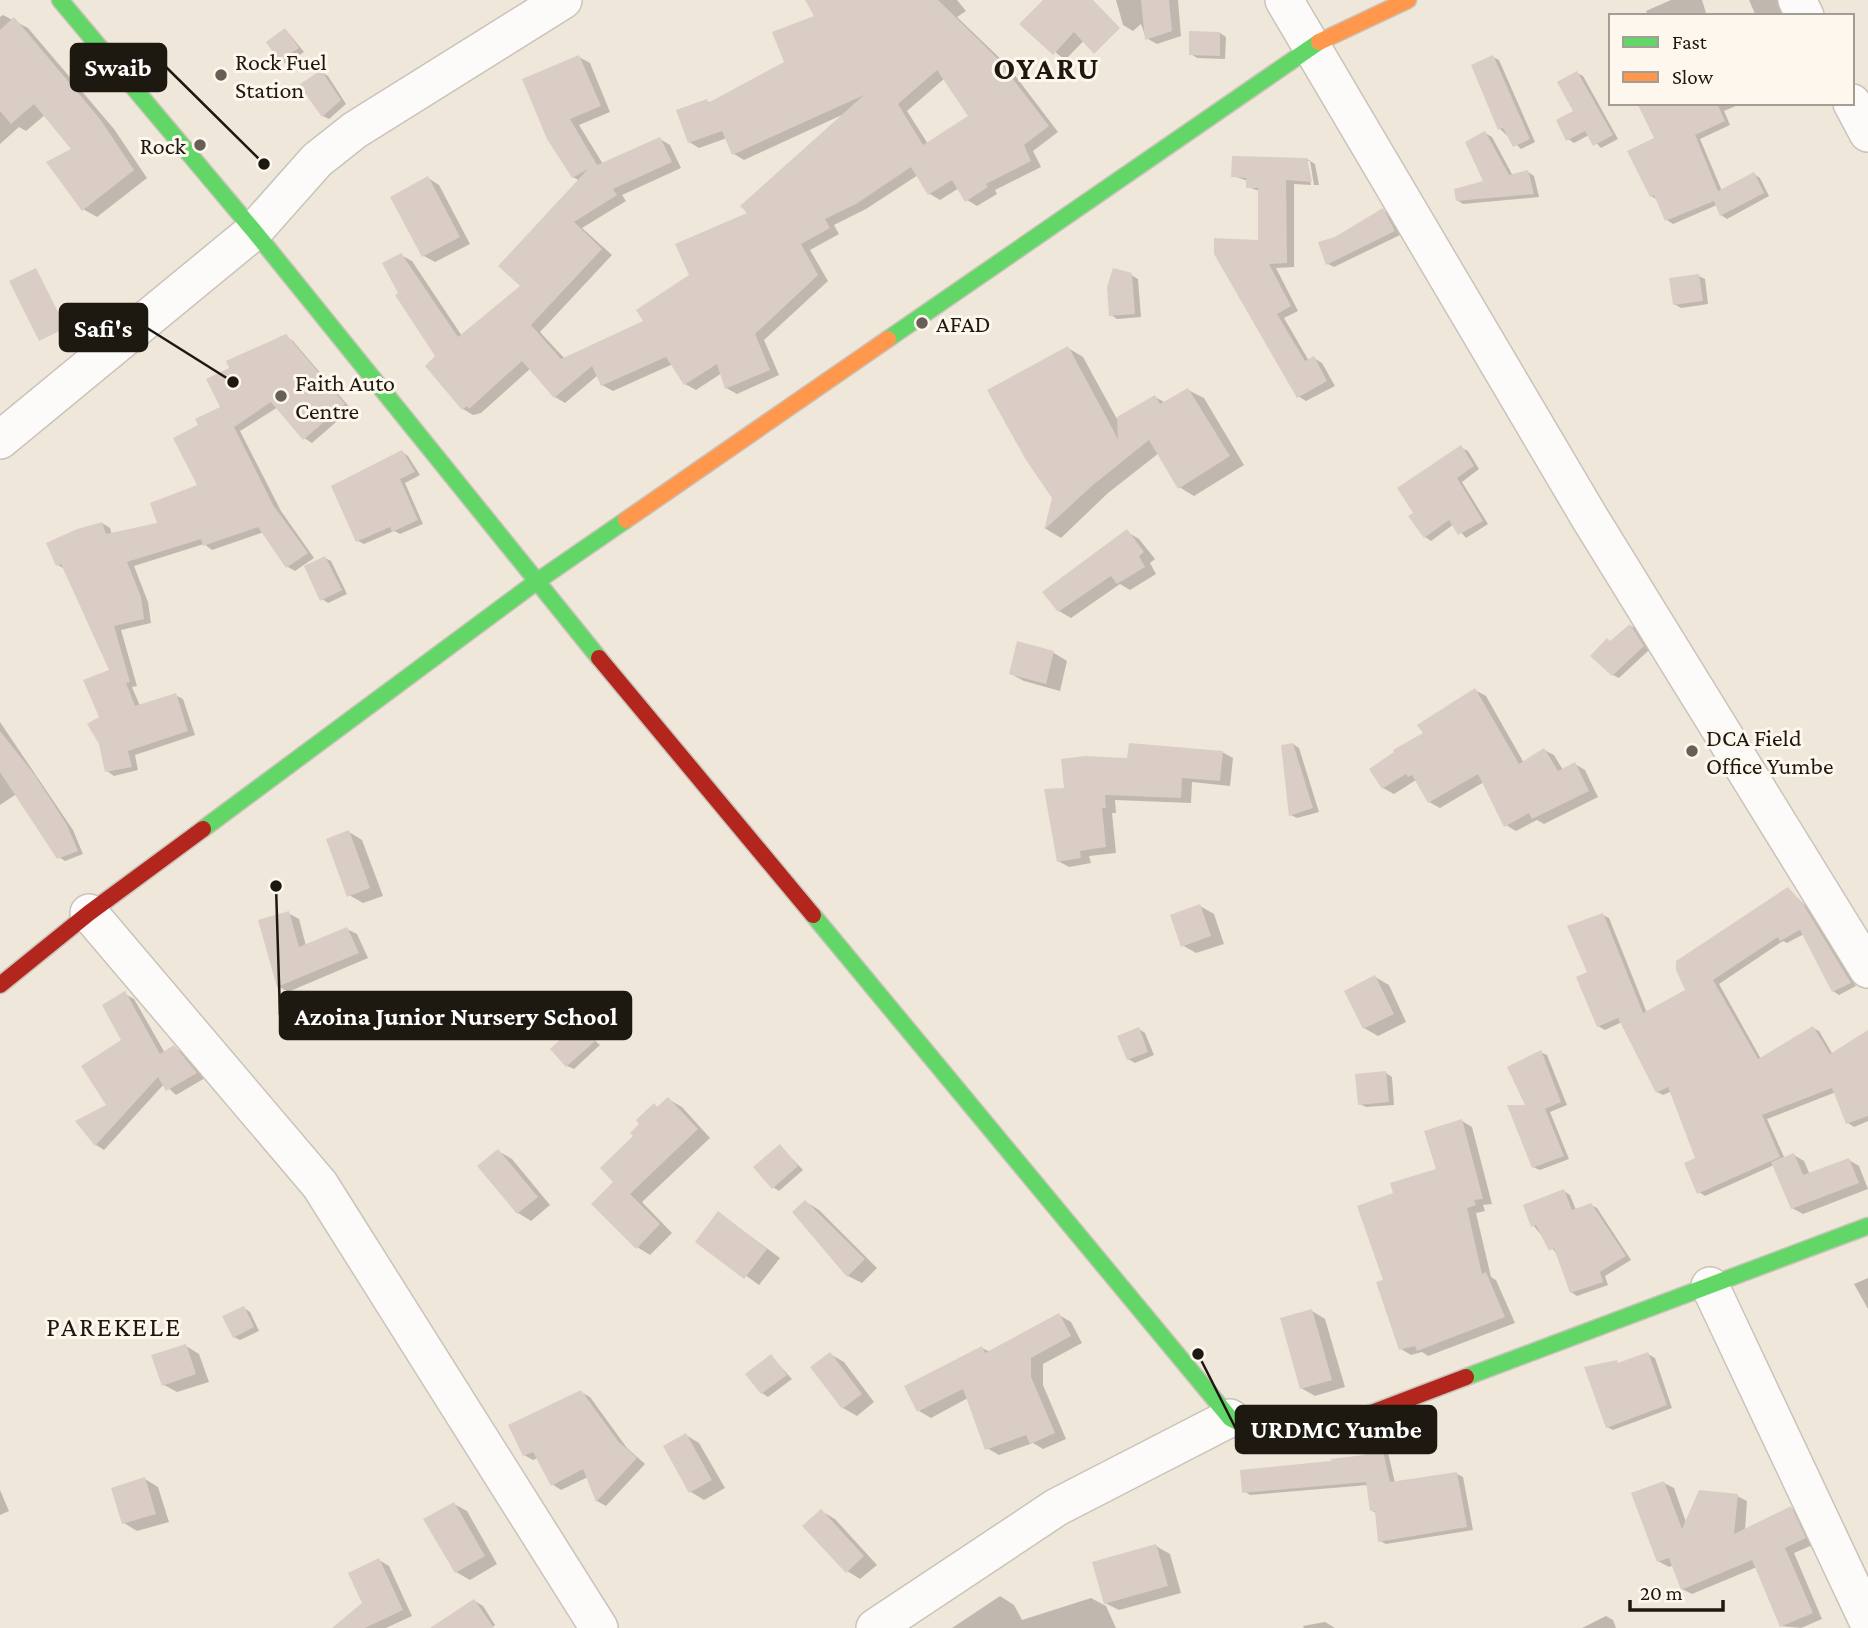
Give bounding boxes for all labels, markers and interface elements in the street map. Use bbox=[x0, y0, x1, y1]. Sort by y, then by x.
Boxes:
legend bbox=[1609, 14, 1854, 105]
text: Fast bbox=[1672, 30, 1708, 54]
callout: Swaib bbox=[71, 44, 166, 91]
place label: Rock Fuel Station bbox=[235, 48, 327, 103]
district label: OYARU bbox=[993, 50, 1101, 86]
text: Swaib bbox=[84, 53, 152, 82]
text: Slow bbox=[1672, 65, 1714, 89]
marker: Rock Fuel Station bbox=[213, 67, 229, 83]
place label: Rock bbox=[140, 132, 187, 159]
marker: Rock bbox=[192, 137, 208, 153]
callout: Safi's bbox=[60, 304, 147, 351]
place label: AFAD bbox=[936, 310, 991, 337]
text: Safi's bbox=[74, 314, 132, 343]
marker: AFAD bbox=[914, 315, 930, 331]
place label: Faith Auto Centre bbox=[295, 369, 395, 424]
marker: Faith Auto Centre bbox=[273, 388, 289, 404]
place label: DCA Field Office Yumbe bbox=[1706, 724, 1833, 779]
marker: DCA Field Office Yumbe bbox=[1684, 743, 1700, 759]
callout: Azoina Junior Nursery School bbox=[280, 992, 631, 1039]
text: Azoina Junior Nursery School bbox=[293, 1002, 618, 1031]
district label: PAREKELE bbox=[46, 1311, 182, 1342]
callout: URDMC Yumbe bbox=[1236, 1406, 1436, 1453]
text: URDMC Yumbe bbox=[1250, 1415, 1422, 1444]
scale bar bbox=[1630, 1568, 1723, 1612]
text: 20 m bbox=[1640, 1581, 1683, 1605]

